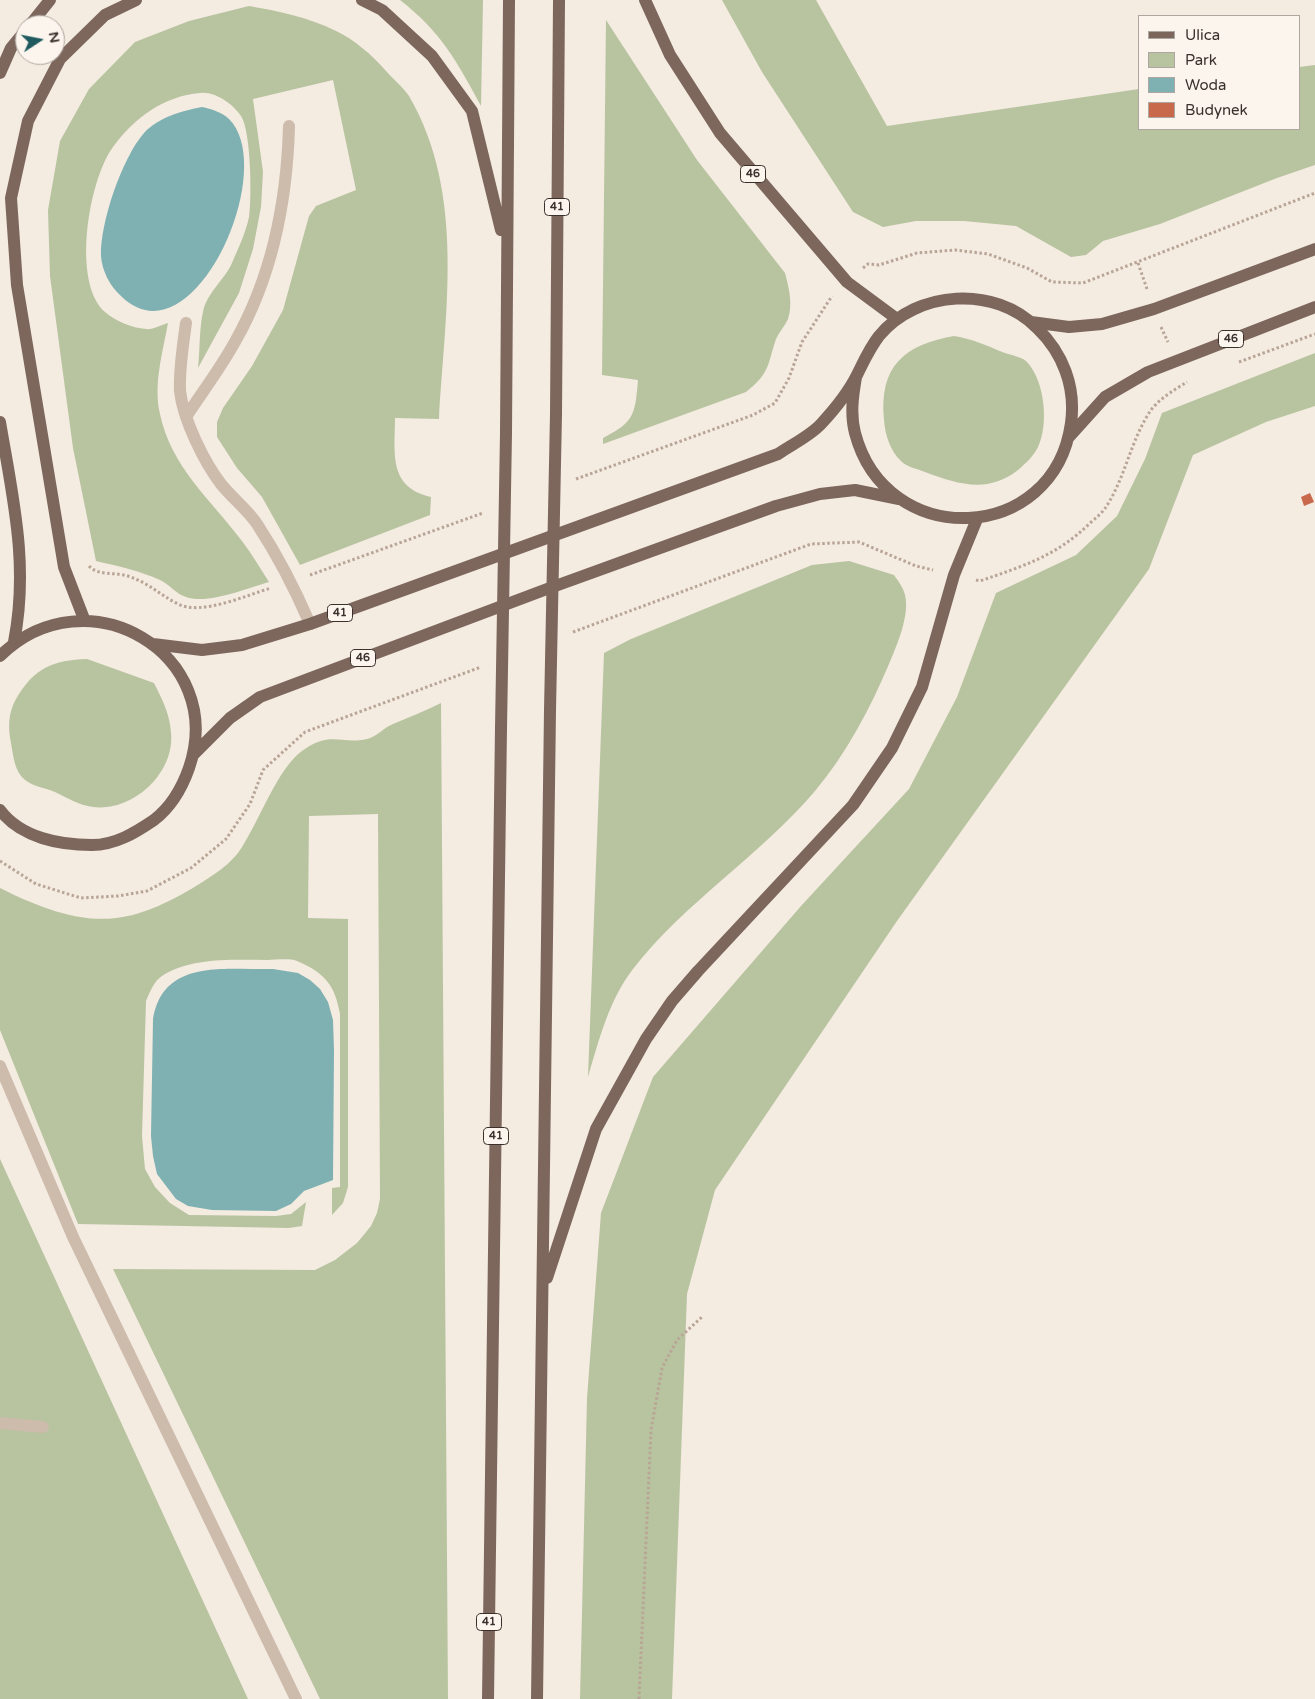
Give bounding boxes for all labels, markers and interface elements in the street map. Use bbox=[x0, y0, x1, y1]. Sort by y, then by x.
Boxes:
north arrow bbox=[15, 15, 65, 65]
legend bbox=[1138, 15, 1300, 130]
text: Ulica bbox=[1185, 26, 1220, 44]
text: N bbox=[45, 30, 64, 44]
text: Park bbox=[1185, 51, 1217, 69]
text: Woda bbox=[1185, 76, 1227, 94]
text: Budynek bbox=[1185, 101, 1248, 119]
road number: 46 bbox=[740, 165, 766, 182]
road number: 41 bbox=[544, 198, 570, 216]
road number: 46 bbox=[1218, 330, 1244, 348]
road number: 41 bbox=[328, 604, 352, 622]
road number: 46 bbox=[350, 650, 376, 666]
road number: 41 bbox=[484, 1128, 508, 1144]
road number: 41 bbox=[476, 1614, 502, 1630]

